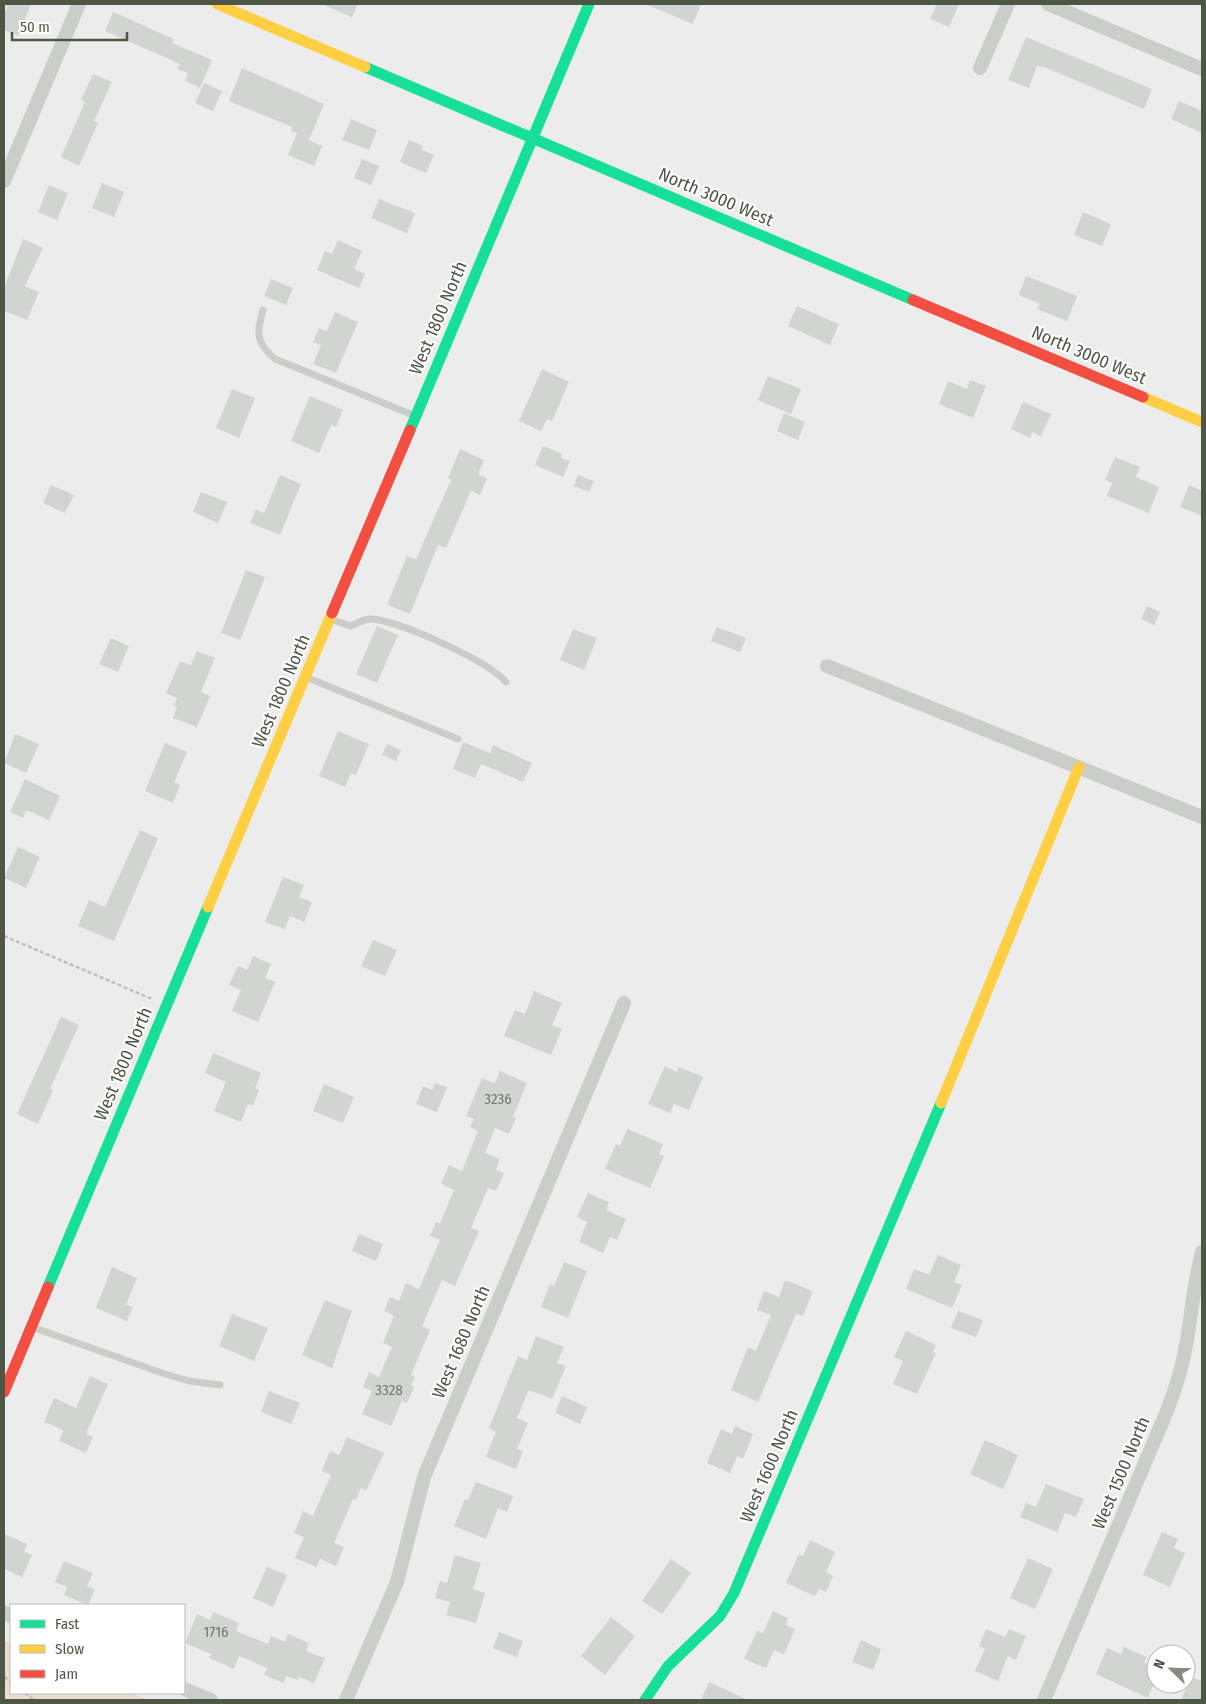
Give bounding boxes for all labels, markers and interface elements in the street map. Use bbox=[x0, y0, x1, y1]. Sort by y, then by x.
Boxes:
scale bar bbox=[12, 10, 128, 42]
text: 50 m bbox=[20, 18, 50, 36]
street label: North 3000 West bbox=[655, 163, 777, 231]
street label: West 1800 North bbox=[404, 258, 472, 378]
street label: North 3000 West bbox=[1028, 321, 1150, 389]
street label: West 1800 North bbox=[247, 631, 315, 751]
street label: West 1800 North bbox=[89, 1004, 157, 1124]
house number: 3236 bbox=[484, 1090, 512, 1108]
street label: West 1680 North bbox=[427, 1282, 495, 1402]
house number: 3328 bbox=[375, 1381, 403, 1399]
street label: West 1600 North bbox=[735, 1406, 803, 1526]
street label: West 1500 North bbox=[1087, 1413, 1155, 1533]
legend bbox=[10, 1604, 185, 1694]
text: Fast bbox=[55, 1615, 79, 1633]
house number: 1716 bbox=[203, 1623, 229, 1641]
text: Slow bbox=[55, 1640, 84, 1658]
north arrow bbox=[1146, 1644, 1196, 1694]
text: N bbox=[1150, 1657, 1169, 1671]
text: Jam bbox=[55, 1665, 78, 1683]

